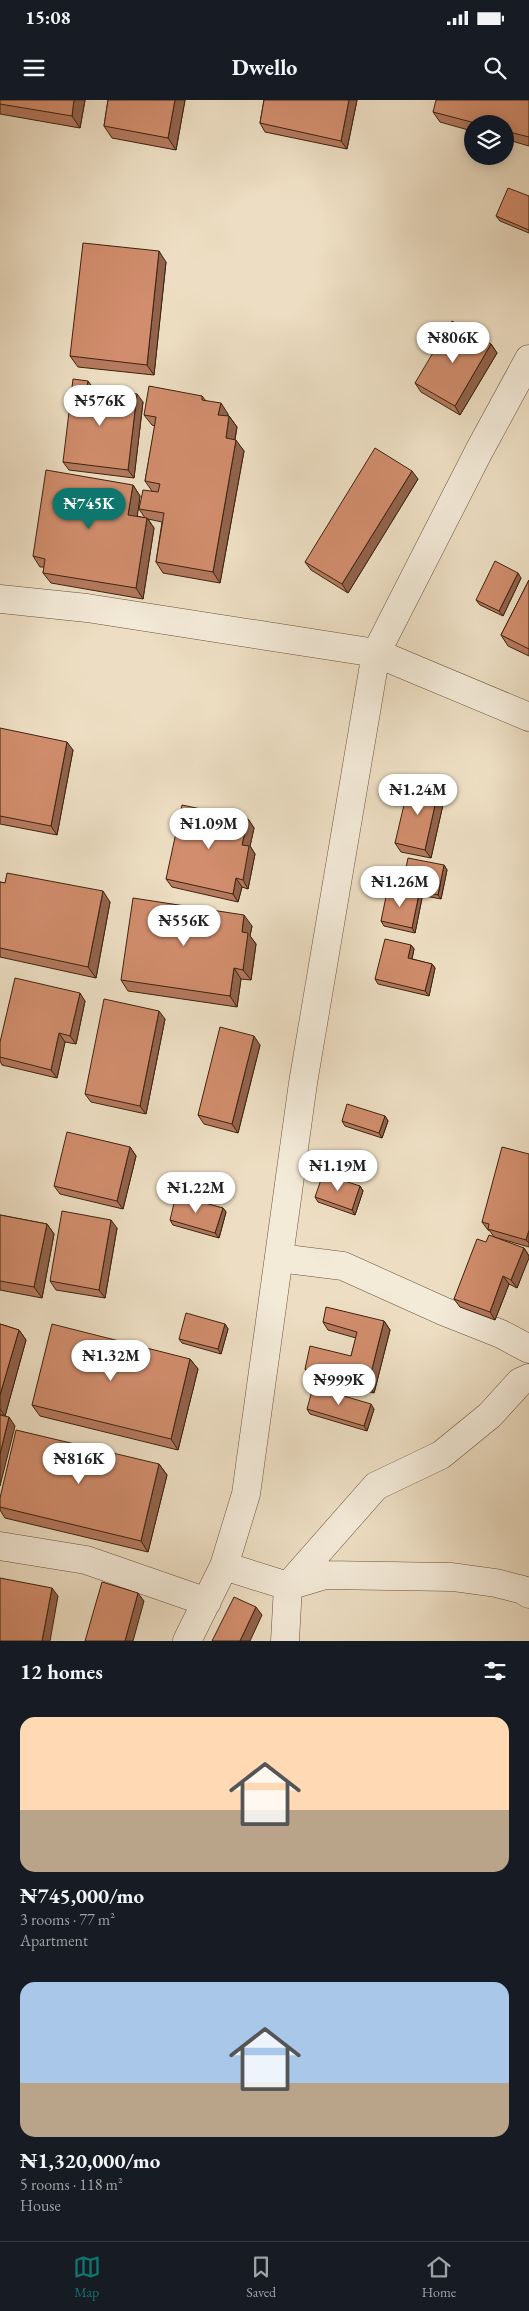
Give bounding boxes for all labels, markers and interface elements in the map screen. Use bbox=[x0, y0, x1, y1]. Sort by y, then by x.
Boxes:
text: 15:08 bbox=[25, 5, 71, 30]
text: Dwello bbox=[232, 53, 297, 82]
icon: menu bbox=[20, 54, 48, 82]
icon: search bbox=[481, 54, 509, 82]
map controls bbox=[464, 115, 514, 165]
button: layers bbox=[464, 115, 514, 165]
pin: ₦806K bbox=[418, 322, 488, 364]
text: ₦806K bbox=[428, 327, 478, 348]
pin: ₦576K bbox=[65, 384, 135, 427]
text: ₦576K bbox=[75, 390, 125, 411]
pin: ₦745K bbox=[54, 488, 124, 530]
text: ₦745K bbox=[64, 493, 114, 514]
pin: ₦1.24M bbox=[377, 774, 459, 816]
text: ₦1.24M bbox=[389, 779, 447, 800]
pin: ₦1.09M bbox=[168, 808, 250, 850]
text: ₦1.09M bbox=[180, 813, 238, 834]
pin: ₦1.26M bbox=[359, 866, 441, 908]
text: ₦1.26M bbox=[371, 871, 429, 892]
pin: ₦556K bbox=[149, 904, 219, 947]
text: ₦556K bbox=[159, 910, 209, 931]
pin: ₦1.19M bbox=[297, 1150, 379, 1192]
text: ₦1.19M bbox=[309, 1155, 367, 1176]
pin: ₦1.22M bbox=[155, 1172, 237, 1214]
text: ₦1.22M bbox=[167, 1177, 225, 1198]
pin: ₦1.32M bbox=[70, 1340, 152, 1382]
text: ₦1.32M bbox=[82, 1345, 140, 1366]
pin: ₦999K bbox=[304, 1364, 374, 1406]
text: ₦999K bbox=[314, 1369, 364, 1390]
pin: ₦816K bbox=[44, 1442, 114, 1485]
text: ₦816K bbox=[54, 1448, 104, 1469]
icon: filters bbox=[481, 1657, 509, 1685]
text: 12 homes bbox=[20, 1658, 103, 1685]
icon: home bbox=[220, 1749, 310, 1839]
text: ₦745,000/mo bbox=[20, 1882, 144, 1909]
text: 3 rooms · 77 m² bbox=[20, 1909, 115, 1930]
text: Apartment bbox=[20, 1930, 88, 1951]
icon: home bbox=[220, 2014, 310, 2104]
text: ₦1,320,000/mo bbox=[20, 2147, 160, 2174]
text: 5 rooms · 118 m² bbox=[20, 2174, 123, 2195]
text: House bbox=[20, 2195, 61, 2216]
tab: Map bbox=[73, 2253, 101, 2301]
tab: Saved bbox=[246, 2253, 276, 2301]
tab: Home bbox=[422, 2253, 456, 2301]

